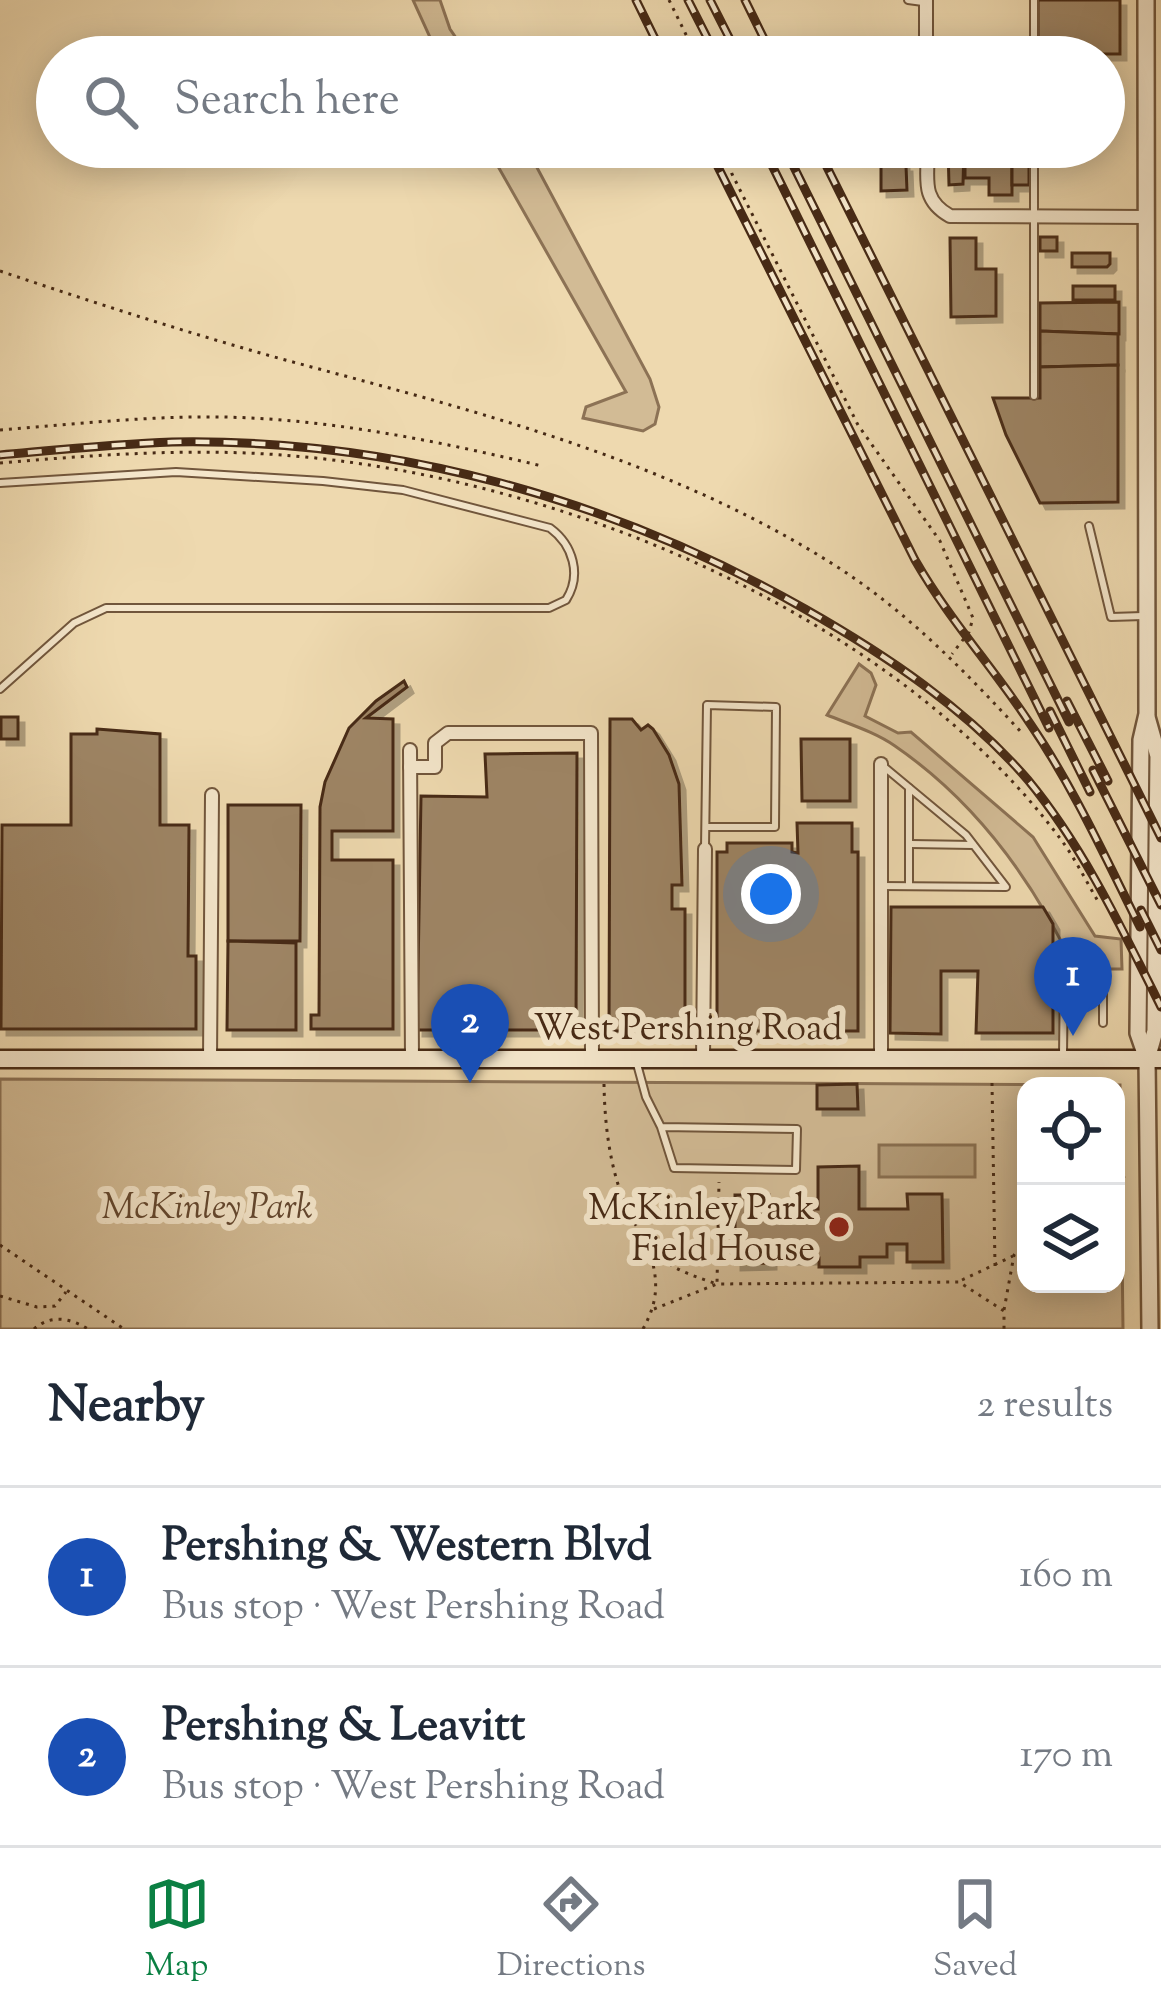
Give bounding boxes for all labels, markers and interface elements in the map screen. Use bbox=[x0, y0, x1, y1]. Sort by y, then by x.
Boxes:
search box bbox=[36, 36, 1125, 168]
icon: search bbox=[78, 69, 144, 135]
text: Search here bbox=[174, 70, 400, 135]
your location bbox=[741, 864, 801, 924]
pin: 1 bbox=[1034, 937, 1112, 1036]
pin: 2 bbox=[431, 984, 509, 1083]
street label: West Pershing Road bbox=[534, 1004, 843, 1056]
map controls bbox=[1017, 1077, 1125, 1293]
button: locate bbox=[1017, 1077, 1125, 1185]
park label: McKinley Park bbox=[102, 1183, 312, 1235]
place label: McKinley Park Field House bbox=[588, 1184, 815, 1277]
button: layers bbox=[1017, 1185, 1125, 1293]
marker: McKinley Park Field House bbox=[826, 1214, 852, 1240]
text: Nearby bbox=[48, 1371, 205, 1444]
text: 2 results bbox=[977, 1379, 1113, 1435]
text: Pershing & Western Blvd bbox=[162, 1516, 652, 1581]
text: 1 bbox=[80, 1549, 94, 1605]
text: 160 m bbox=[1019, 1549, 1113, 1605]
text: Bus stop · West Pershing Road bbox=[162, 1581, 665, 1637]
text: Pershing & Leavitt bbox=[162, 1696, 525, 1761]
text: 2 bbox=[78, 1729, 96, 1785]
text: 170 m bbox=[1020, 1729, 1113, 1785]
text: Bus stop · West Pershing Road bbox=[162, 1761, 665, 1817]
tab: Map bbox=[144, 1871, 210, 1991]
tab: Directions bbox=[497, 1871, 646, 1991]
tab: Saved bbox=[933, 1871, 1017, 1991]

